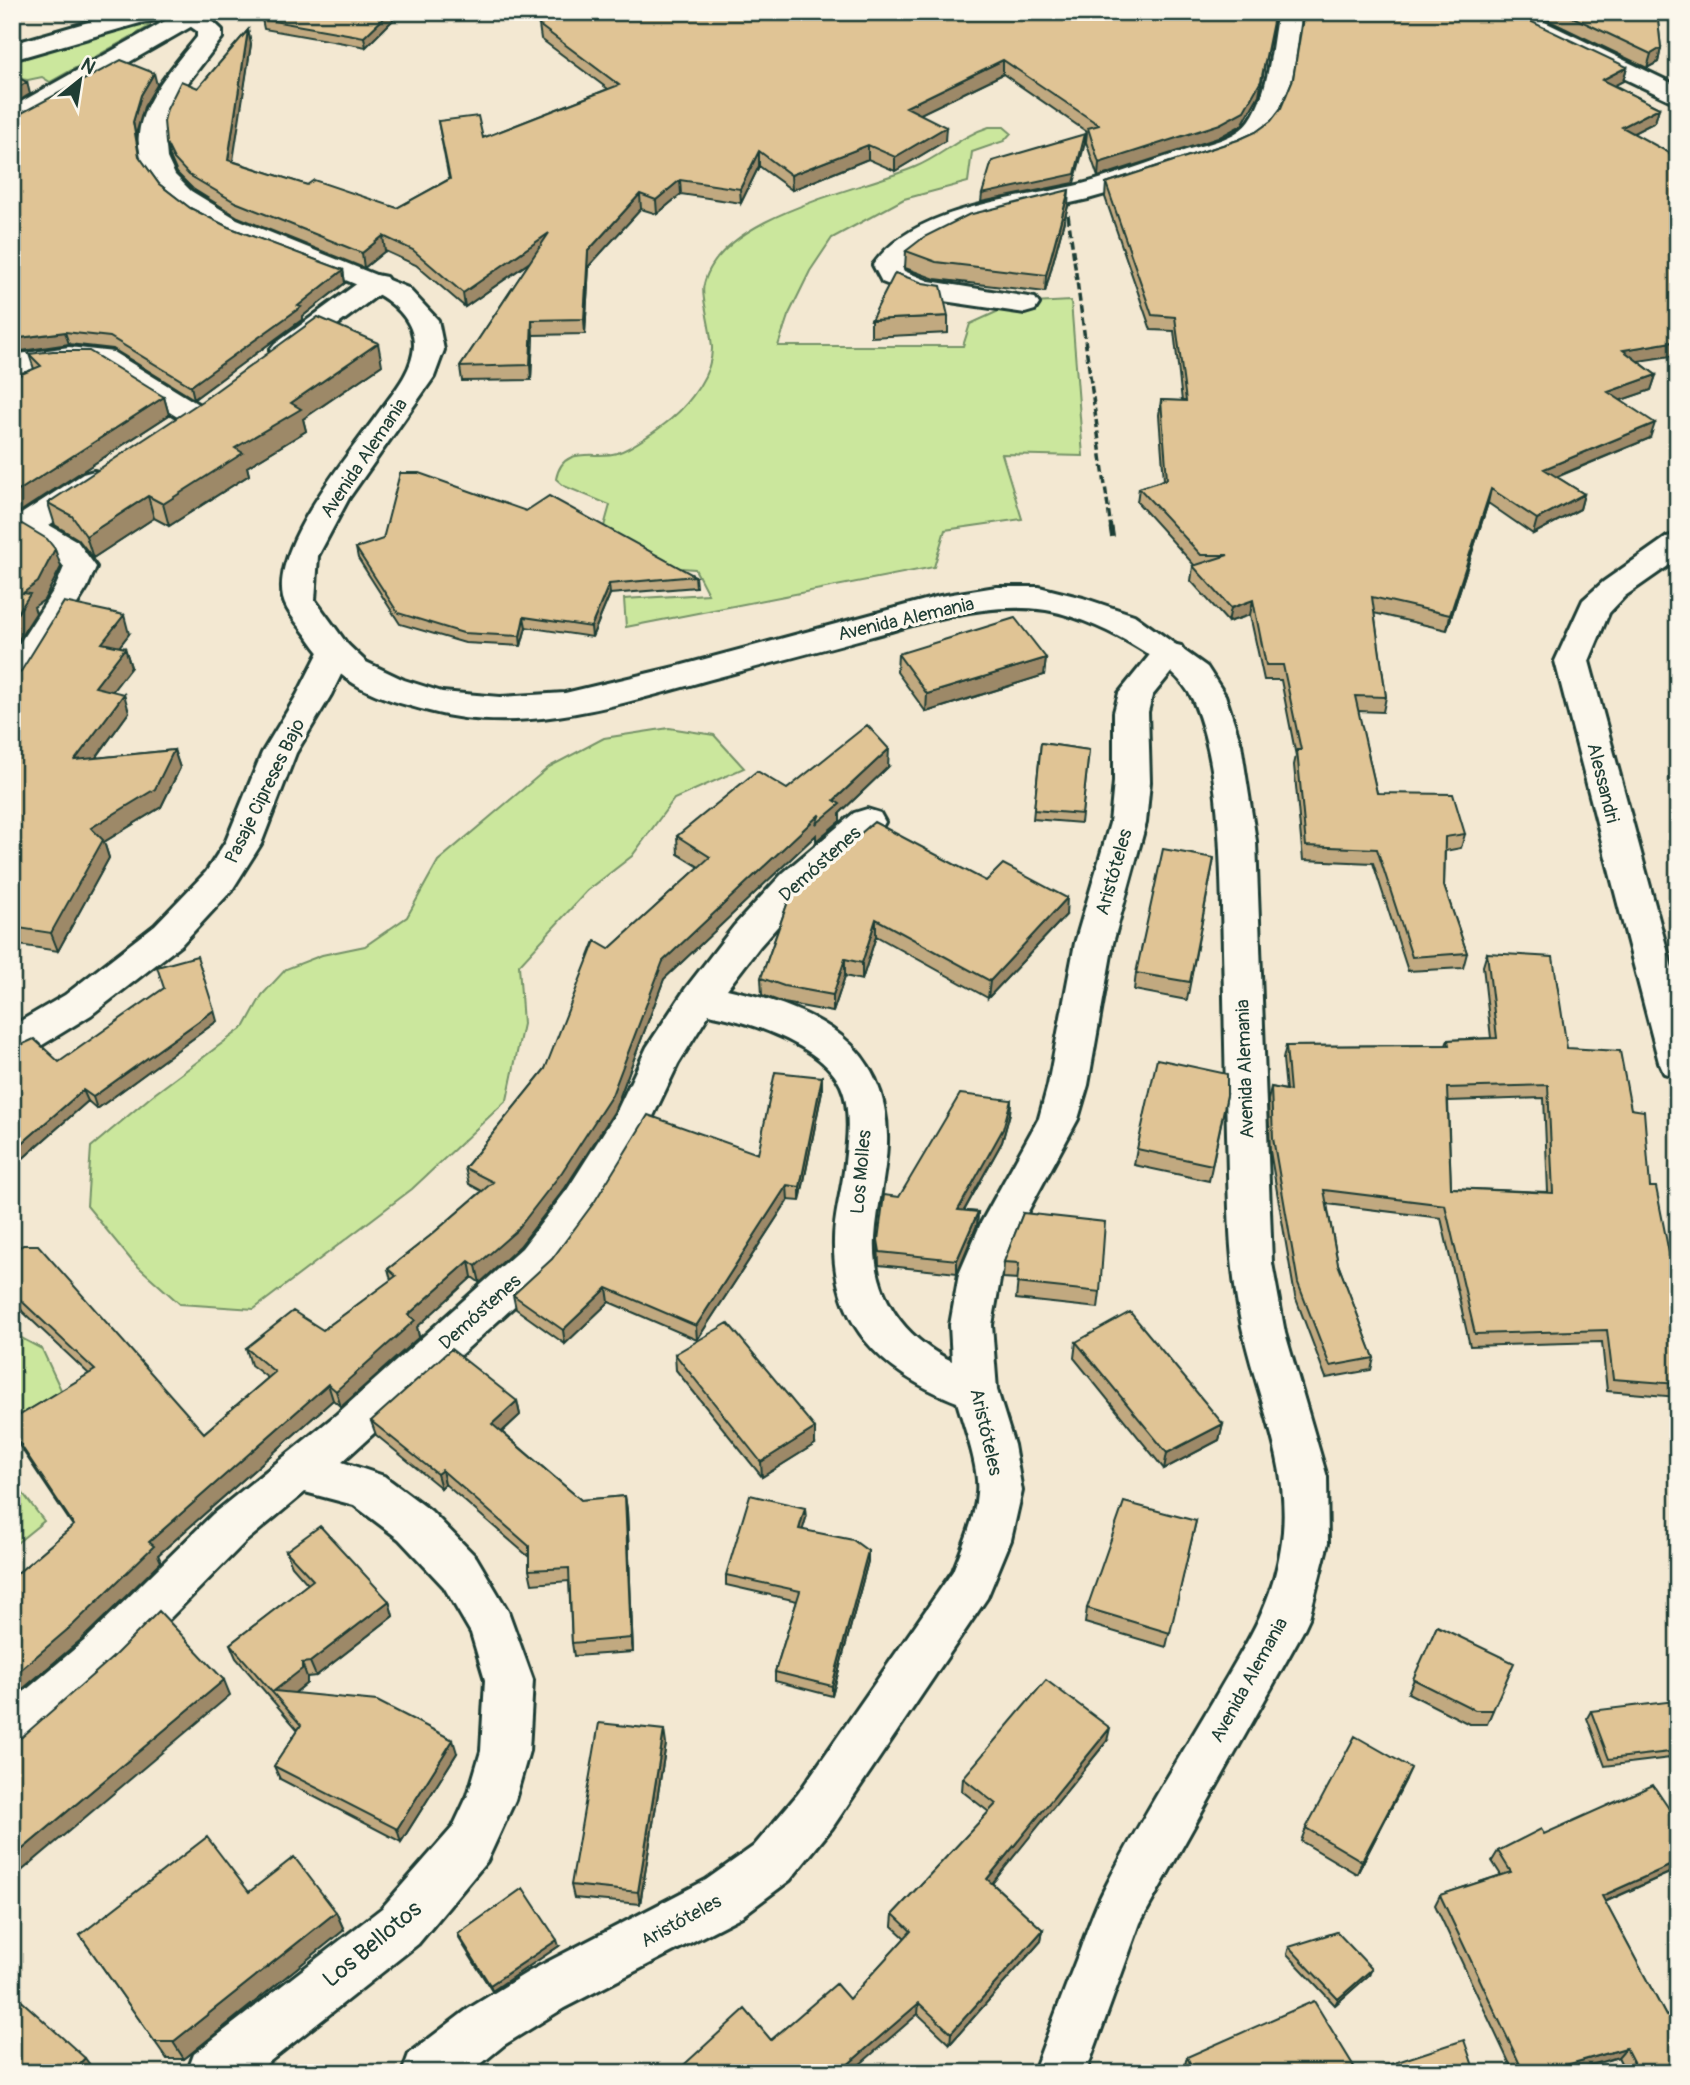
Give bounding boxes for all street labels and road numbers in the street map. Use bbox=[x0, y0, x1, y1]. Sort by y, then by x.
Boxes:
street label: Avenida Alemania bbox=[315, 393, 413, 522]
street label: Avenida Alemania bbox=[835, 592, 977, 646]
street label: Pasaje Cipreses Bajo bbox=[220, 715, 310, 867]
street label: Alessandri bbox=[1581, 740, 1625, 826]
street label: Demóstenes bbox=[774, 821, 866, 907]
street label: Aristóteles bbox=[1090, 826, 1138, 918]
street label: Avenida Alemania bbox=[1231, 999, 1259, 1139]
street label: Los Molles bbox=[845, 1128, 877, 1215]
street label: Demóstenes bbox=[434, 1269, 526, 1355]
street label: Aristóteles bbox=[964, 1386, 1008, 1478]
street label: Avenida Alemania bbox=[1205, 1613, 1293, 1747]
street label: Aristóteles bbox=[637, 1889, 726, 1953]
street label: Los Bellotos bbox=[317, 1894, 427, 1994]

